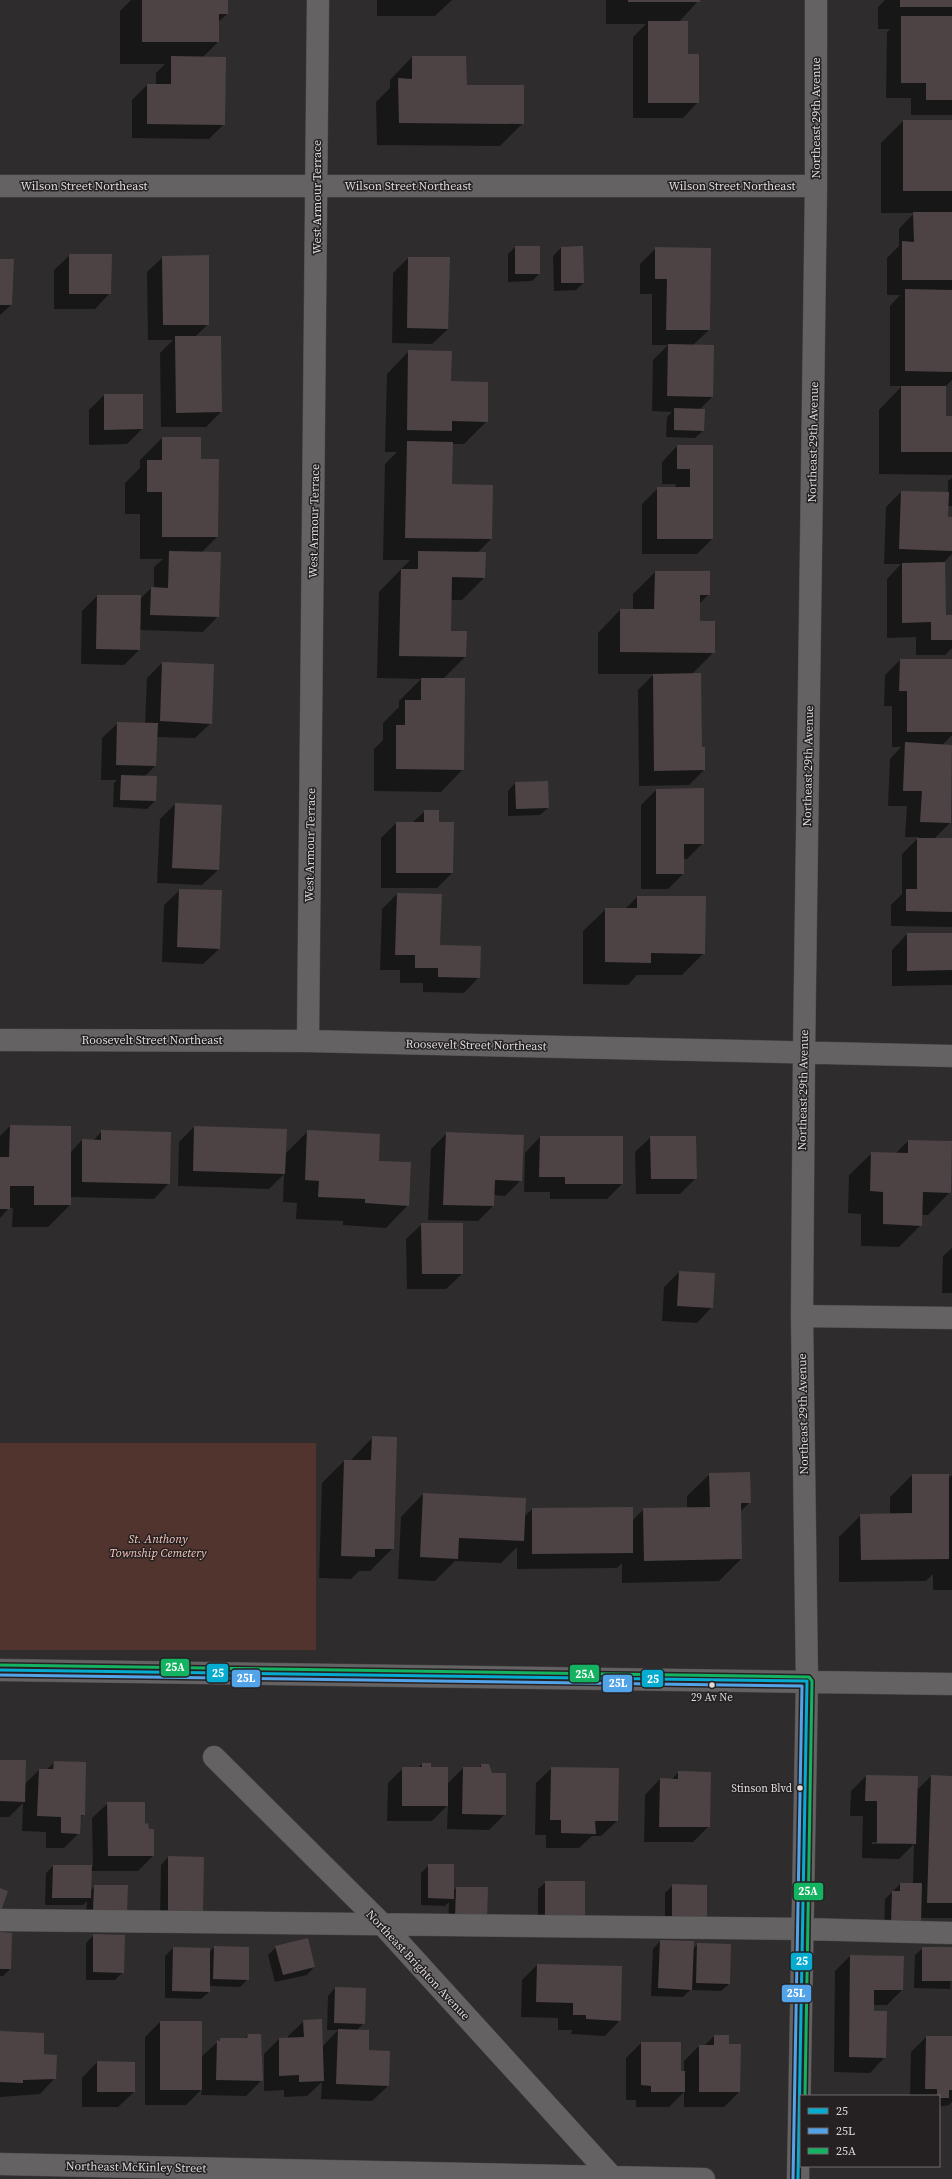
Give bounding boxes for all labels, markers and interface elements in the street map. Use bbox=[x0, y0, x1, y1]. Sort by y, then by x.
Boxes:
street label: Northeast 29th Avenue bbox=[808, 58, 824, 179]
street label: West Armour Terrace bbox=[309, 140, 325, 254]
street label: Wilson Street Northeast bbox=[20, 178, 148, 194]
street label: Wilson Street Northeast bbox=[344, 178, 472, 194]
street label: Wilson Street Northeast bbox=[668, 178, 796, 194]
street label: Northeast 29th Avenue bbox=[804, 381, 822, 503]
street label: West Armour Terrace bbox=[305, 464, 323, 578]
street label: Northeast 29th Avenue bbox=[799, 705, 817, 827]
street label: West Armour Terrace bbox=[301, 788, 319, 902]
street label: Northeast 29th Avenue bbox=[794, 1029, 812, 1151]
street label: Roosevelt Street Northeast bbox=[82, 1032, 223, 1048]
street label: Roosevelt Street Northeast bbox=[405, 1036, 547, 1054]
street label: Northeast 29th Avenue bbox=[794, 1353, 812, 1475]
park label: St. Anthony Township Cemetery bbox=[109, 1531, 207, 1561]
line badge: 25A bbox=[160, 1658, 190, 1677]
text: 25A bbox=[165, 1660, 185, 1675]
line badge: 25 bbox=[206, 1663, 229, 1683]
line badge: 25A bbox=[569, 1664, 600, 1683]
text: 25 bbox=[212, 1666, 224, 1681]
text: 25A bbox=[575, 1667, 595, 1682]
line badge: 25L bbox=[231, 1669, 261, 1688]
line badge: 25 bbox=[641, 1669, 664, 1688]
text: 25L bbox=[237, 1671, 256, 1686]
text: 25 bbox=[647, 1672, 659, 1687]
line badge: 25L bbox=[602, 1674, 633, 1693]
text: 25L bbox=[609, 1676, 628, 1691]
marker: 29 Av Ne bbox=[707, 1680, 717, 1690]
place label: 29 Av Ne bbox=[691, 1690, 733, 1705]
place label: Stinson Blvd bbox=[731, 1781, 793, 1796]
marker: Stinson Blvd bbox=[795, 1783, 805, 1793]
line badge: 25A bbox=[793, 1882, 824, 1901]
text: 25A bbox=[798, 1884, 818, 1899]
street label: Northeast Brighton Avenue bbox=[363, 1906, 473, 2024]
line badge: 25 bbox=[790, 1952, 813, 1971]
text: 25 bbox=[796, 1954, 808, 1969]
line badge: 25L bbox=[781, 1984, 812, 2003]
text: 25L bbox=[787, 1986, 806, 2001]
legend bbox=[800, 2095, 940, 2167]
text: 25 bbox=[836, 2103, 848, 2119]
text: 25L bbox=[836, 2123, 855, 2139]
text: 25A bbox=[836, 2143, 856, 2159]
street label: Northeast McKinley Street bbox=[66, 2158, 206, 2176]

